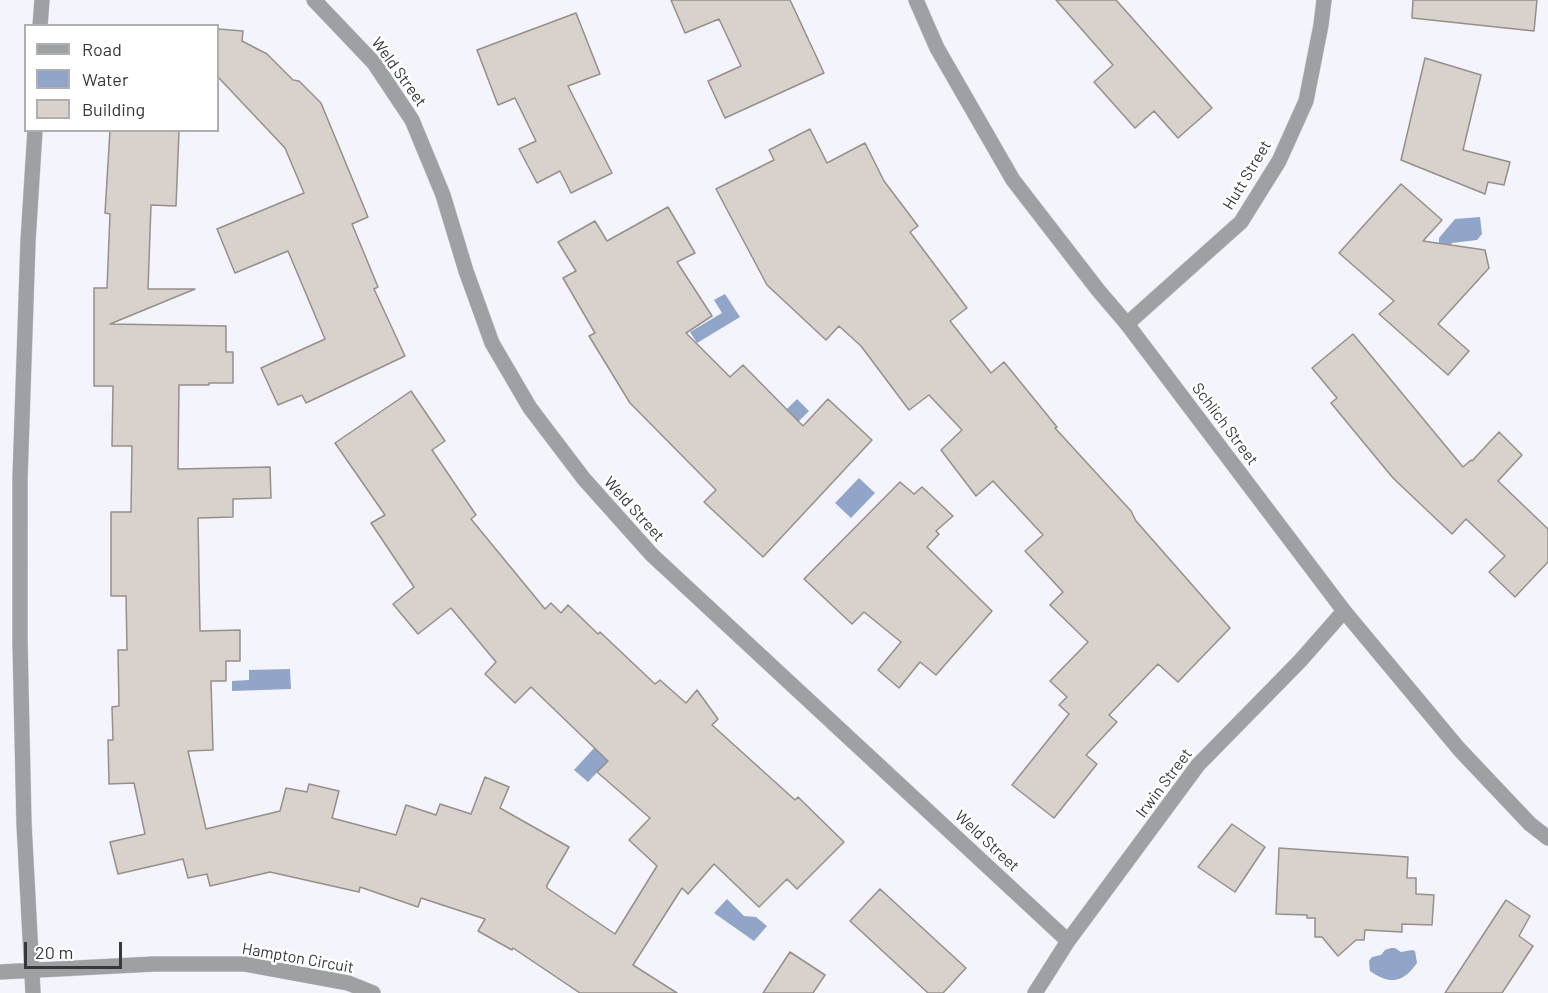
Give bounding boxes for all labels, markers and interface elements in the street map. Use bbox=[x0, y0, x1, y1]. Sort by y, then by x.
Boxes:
legend bbox=[24, 24, 219, 132]
street label: Weld Street bbox=[367, 34, 431, 110]
text: Road bbox=[82, 38, 122, 60]
text: Water bbox=[82, 68, 129, 90]
text: Building bbox=[82, 98, 145, 120]
street label: Hutt Street bbox=[1219, 137, 1275, 213]
street label: Schlich Street bbox=[1188, 379, 1262, 469]
street label: Weld Street bbox=[600, 472, 668, 546]
street label: Irwin Street bbox=[1132, 745, 1196, 821]
street label: Weld Street bbox=[951, 806, 1023, 876]
scale bar bbox=[27, 930, 124, 968]
street label: Hampton Circuit bbox=[241, 939, 355, 977]
text: 20 m bbox=[35, 941, 73, 963]

